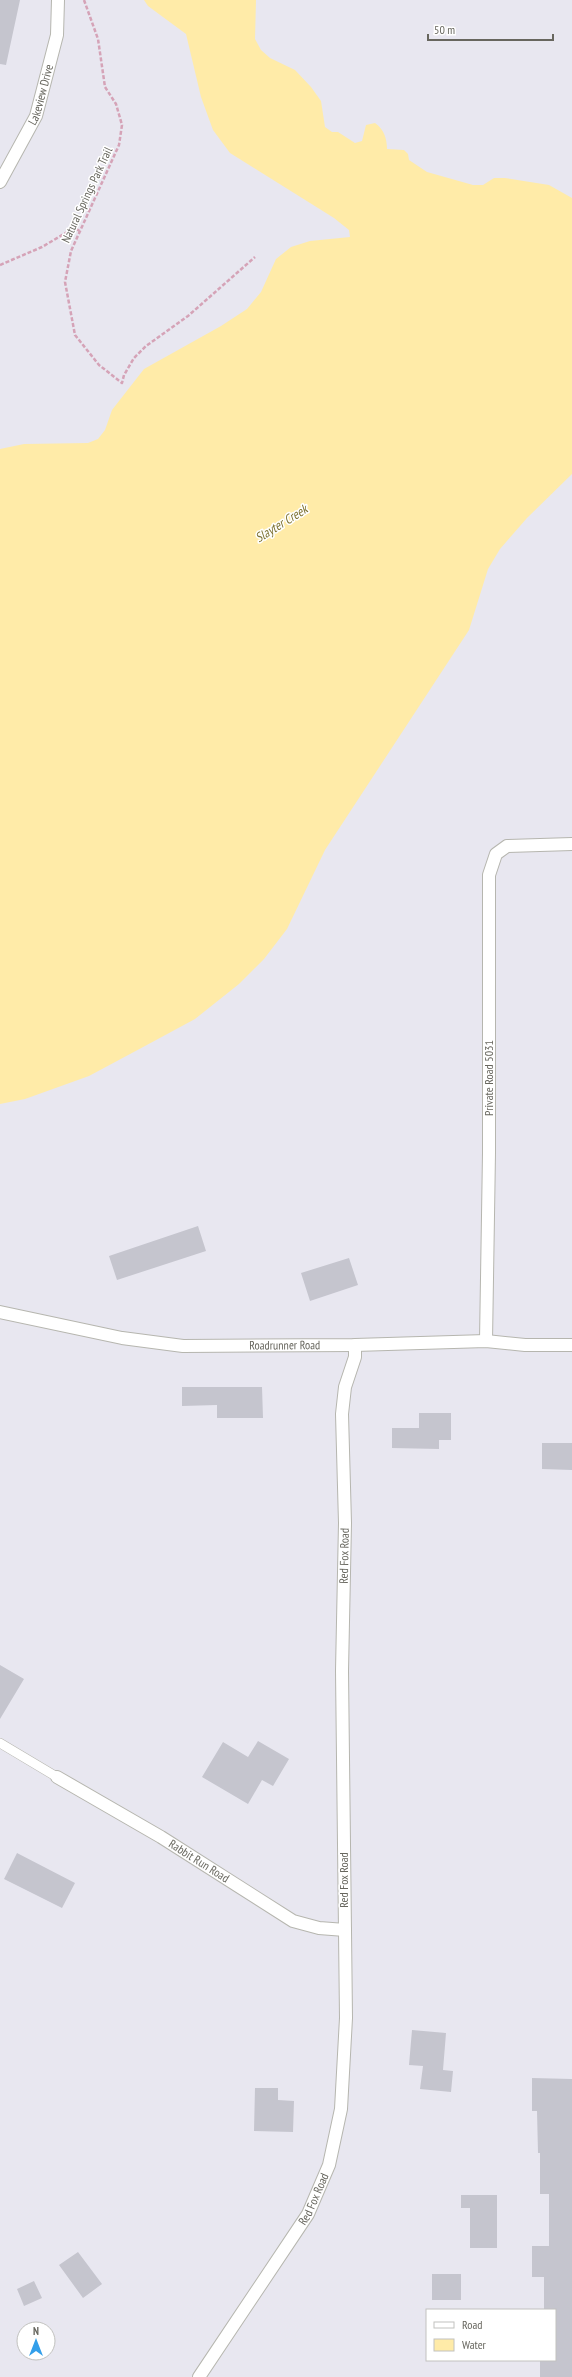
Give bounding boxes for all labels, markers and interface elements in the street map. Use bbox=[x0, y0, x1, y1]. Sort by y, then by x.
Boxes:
scale bar bbox=[428, 16, 553, 42]
text: 50 m bbox=[434, 22, 455, 37]
street label: Lakeview Drive bbox=[25, 63, 56, 128]
street label: Natural Springs Park Trail bbox=[58, 144, 115, 245]
water label: Slayter Creek bbox=[252, 500, 312, 546]
street label: Private Road 5031 bbox=[481, 1040, 496, 1116]
street label: Roadrunner Road bbox=[249, 1337, 320, 1353]
street label: Red Fox Road bbox=[336, 1528, 352, 1584]
street label: Rabbit Run Road bbox=[166, 1836, 232, 1885]
street label: Red Fox Road bbox=[336, 1852, 351, 1908]
street label: Red Fox Road bbox=[295, 2171, 332, 2228]
legend bbox=[426, 2309, 556, 2361]
text: Road bbox=[462, 2317, 482, 2332]
north arrow bbox=[16, 2321, 56, 2361]
text: N bbox=[33, 2324, 39, 2338]
text: Water bbox=[462, 2337, 487, 2352]

